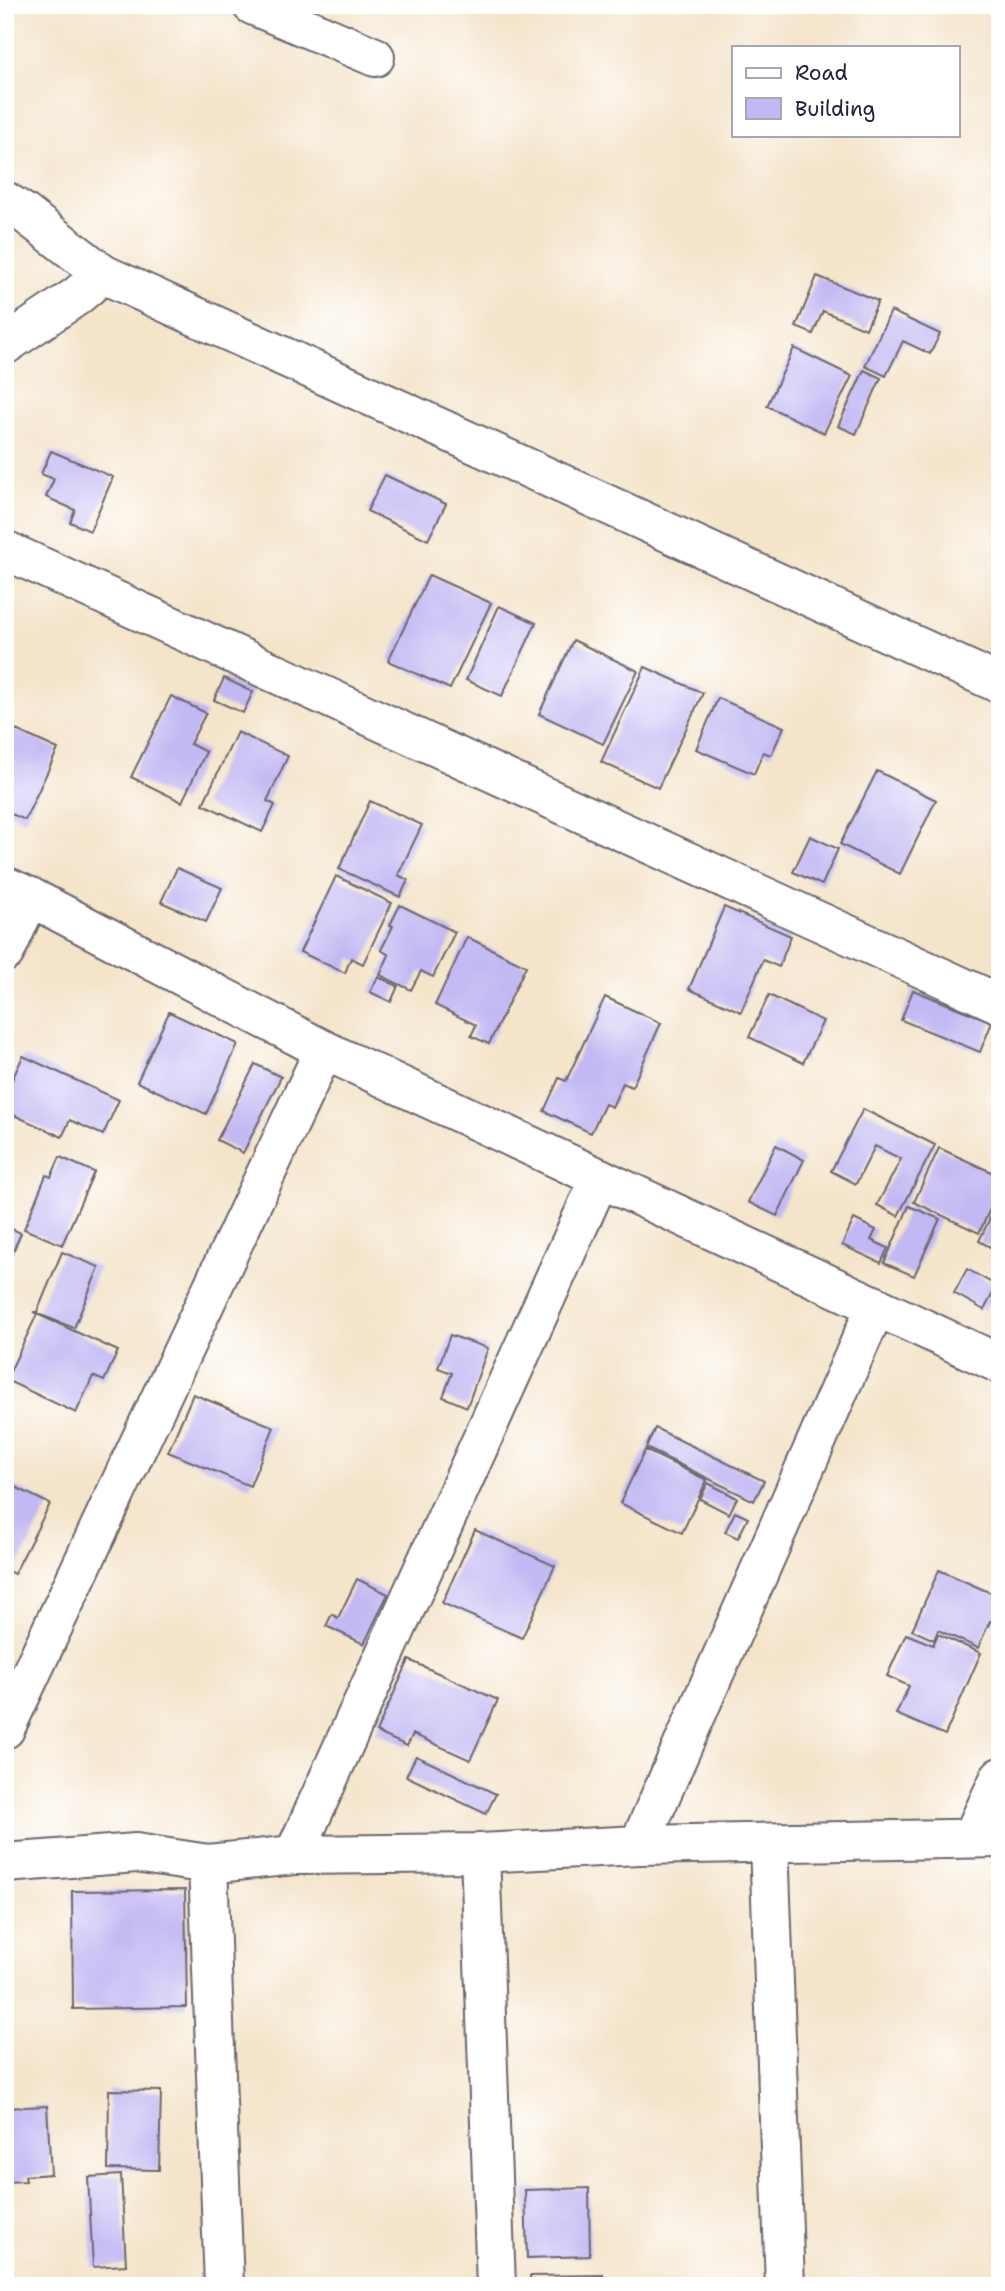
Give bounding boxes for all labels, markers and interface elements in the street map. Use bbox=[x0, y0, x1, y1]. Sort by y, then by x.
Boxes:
legend bbox=[732, 46, 960, 136]
text: Road bbox=[795, 59, 848, 87]
text: Building bbox=[795, 95, 875, 123]

